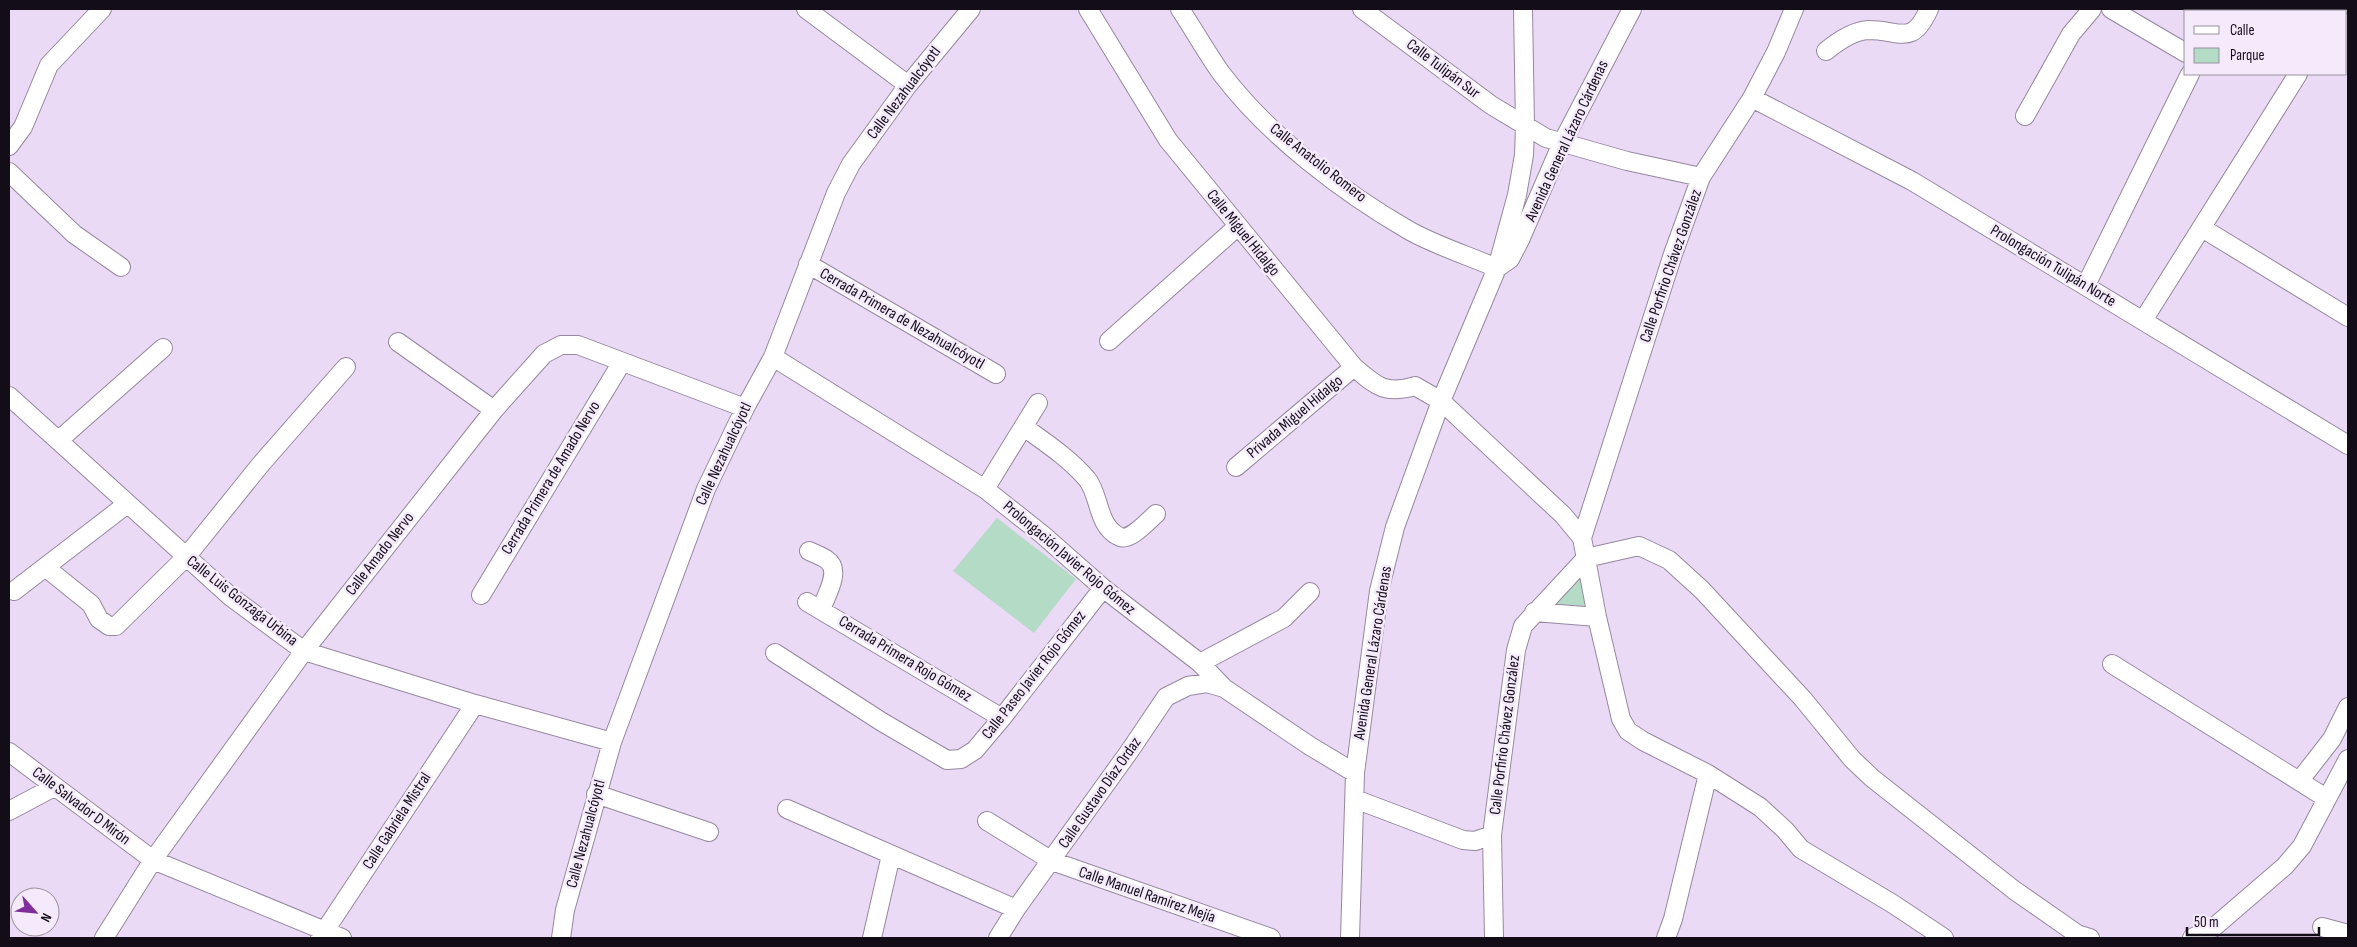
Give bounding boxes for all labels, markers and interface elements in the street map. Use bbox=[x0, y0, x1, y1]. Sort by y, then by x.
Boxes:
legend bbox=[2184, 10, 2347, 75]
text: Calle bbox=[2230, 21, 2254, 40]
street label: Calle Tulipán Sur bbox=[1402, 35, 1484, 103]
street label: Calle Nezahualcóyotl bbox=[863, 43, 945, 143]
text: Parque bbox=[2230, 46, 2265, 65]
street label: Avenida General Lázaro Cárdenas bbox=[1521, 57, 1613, 225]
street label: Calle Anatolio Romero bbox=[1266, 119, 1370, 207]
street label: Calle Miguel Hidalgo bbox=[1202, 186, 1284, 280]
street label: Calle Porfirio Chávez González bbox=[1636, 187, 1706, 345]
street label: Prolongación Tulipán Norte bbox=[1987, 221, 2119, 311]
street label: Cerrada Primera de Nezahualcóyotl bbox=[816, 264, 988, 374]
street label: Privada Miguel Hidalgo bbox=[1243, 371, 1347, 463]
street label: Cerrada Primera de Amado Nervo bbox=[498, 398, 604, 558]
street label: Calle Nezahualcóyotl bbox=[692, 400, 756, 508]
street label: Prolongación Javier Rojo Gómez bbox=[999, 497, 1139, 619]
street label: Calle Amado Nervo bbox=[342, 509, 418, 599]
street label: Calle Luis Gonzaga Urbina bbox=[183, 552, 301, 650]
street label: Avenida General Lázaro Cárdenas bbox=[1350, 565, 1396, 742]
street label: Calle Paseo Javier Rojo Gómez bbox=[978, 607, 1090, 743]
street label: Cerrada Primera Rojo Gómez bbox=[835, 612, 975, 706]
street label: Calle Porfirio Chávez González bbox=[1486, 654, 1524, 816]
street label: Calle Gustavo Díaz Ordaz bbox=[1055, 734, 1146, 852]
street label: Calle Salvador D Mirón bbox=[28, 763, 134, 849]
street label: Calle Gabriela Mistral bbox=[359, 769, 435, 873]
street label: Calle Nezahualcóyotl bbox=[562, 778, 610, 890]
street label: Calle Manuel Ramírez Mejía bbox=[1076, 863, 1218, 927]
north arrow bbox=[10, 887, 60, 937]
scale bar bbox=[2187, 904, 2320, 936]
text: N bbox=[37, 910, 55, 925]
text: 50 m bbox=[2194, 913, 2219, 932]

